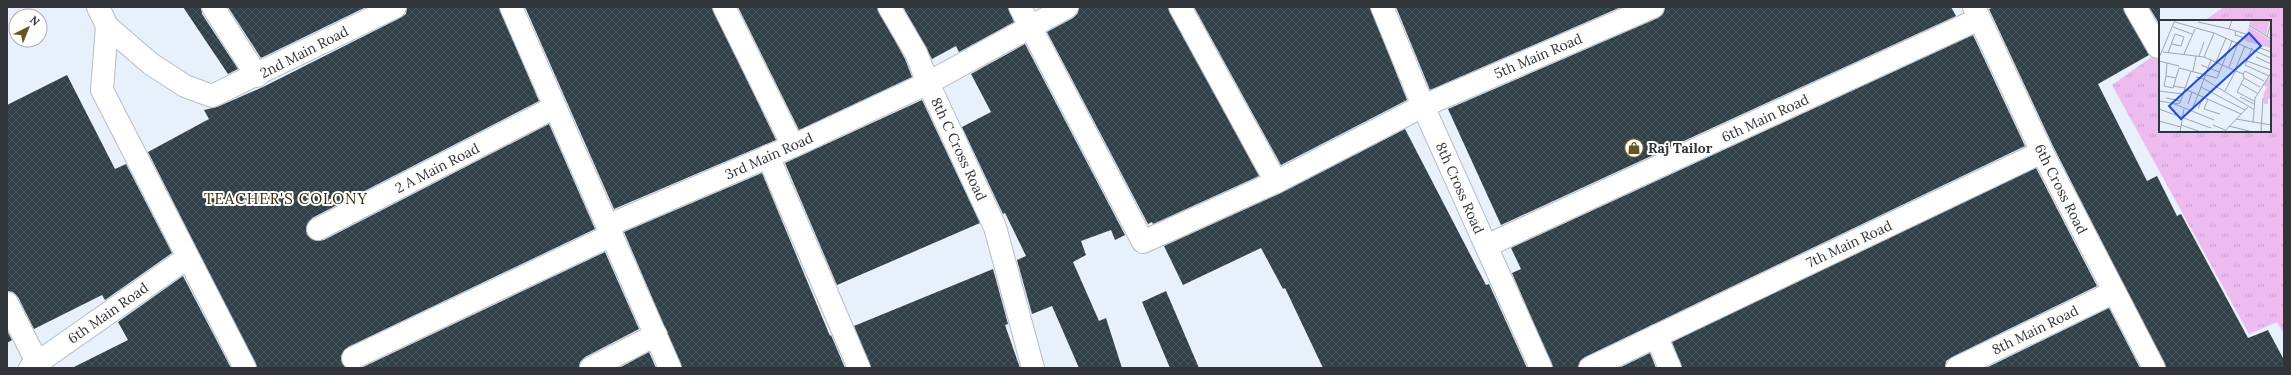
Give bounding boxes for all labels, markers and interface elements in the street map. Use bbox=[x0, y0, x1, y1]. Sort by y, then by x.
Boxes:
north arrow bbox=[8, 8, 48, 48]
text: N bbox=[27, 13, 43, 29]
inset map bbox=[2159, 20, 2271, 132]
street label: 2nd Main Road bbox=[257, 22, 351, 82]
street label: 5th Main Road bbox=[1491, 29, 1585, 83]
street label: 6th Main Road bbox=[1718, 90, 1812, 146]
street label: 8th C Cross Road bbox=[927, 94, 991, 204]
street label: 3rd Main Road bbox=[722, 129, 816, 183]
shop icon: Raj Tailor bbox=[1623, 137, 1645, 159]
street label: 2 A Main Road bbox=[392, 139, 482, 197]
street label: 8th Cross Road bbox=[1432, 139, 1488, 237]
place label: Raj Tailor bbox=[1648, 139, 1713, 157]
street label: 6th Cross Road bbox=[2031, 141, 2091, 237]
district label: TEACHER'S COLONY bbox=[204, 189, 368, 208]
street label: 7th Main Road bbox=[1803, 216, 1895, 272]
street label: 6th Main Road bbox=[64, 279, 152, 347]
street label: 8th Main Road bbox=[1989, 301, 2081, 359]

